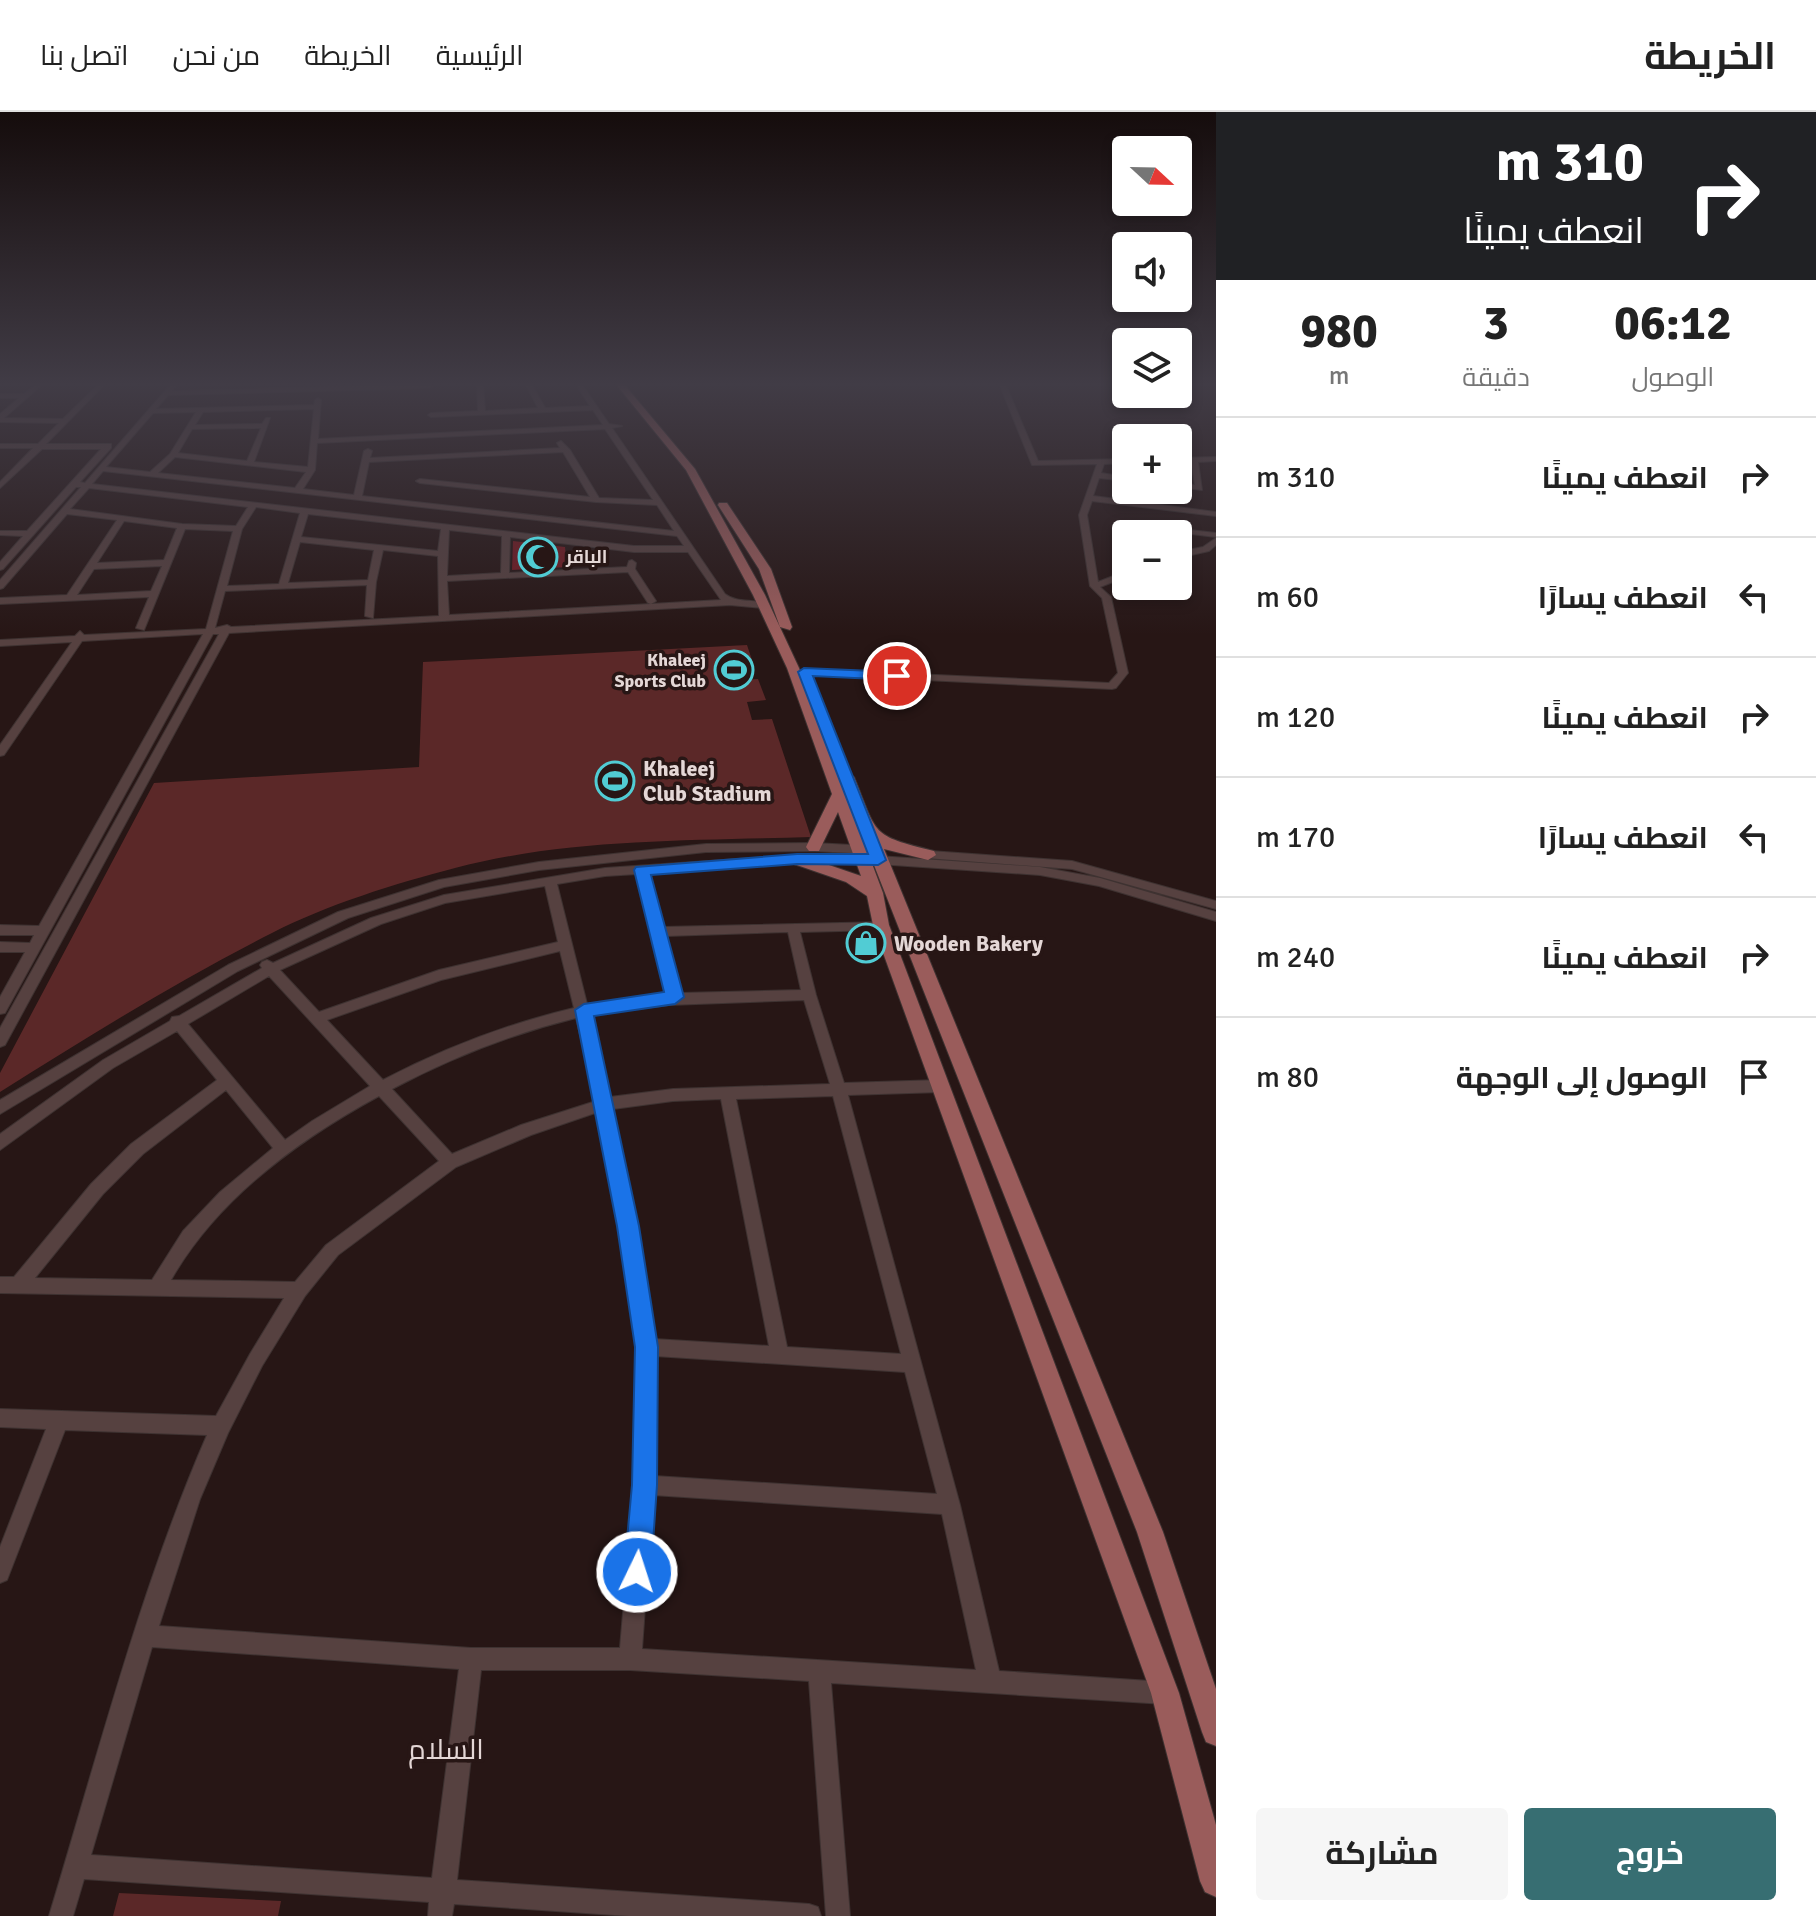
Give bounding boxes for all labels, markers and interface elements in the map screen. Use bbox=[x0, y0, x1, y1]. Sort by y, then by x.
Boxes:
text: الخريطة bbox=[1644, 33, 1776, 80]
text: اتصل بنا bbox=[40, 39, 129, 73]
text: من نحن bbox=[173, 39, 260, 73]
text: الخريطة bbox=[304, 39, 392, 73]
text: الرئيسية bbox=[436, 39, 523, 73]
text: 310 m bbox=[1496, 127, 1644, 196]
north arrow bbox=[1112, 136, 1192, 216]
map controls bbox=[1112, 136, 1192, 600]
icon: right bbox=[1672, 144, 1776, 248]
text: انعطف يمينًا bbox=[1463, 209, 1644, 254]
button: sound bbox=[1112, 232, 1192, 312]
text: 3 bbox=[1483, 294, 1509, 353]
text: 06:12 bbox=[1614, 294, 1732, 353]
text: 980 bbox=[1300, 302, 1378, 361]
button: layers bbox=[1112, 328, 1192, 408]
text: m bbox=[1329, 360, 1349, 392]
text: دقيقة bbox=[1462, 362, 1530, 394]
text: الوصول bbox=[1631, 362, 1714, 394]
button: + bbox=[1112, 424, 1192, 504]
icon: right bbox=[1732, 455, 1776, 499]
text: 310 m bbox=[1256, 459, 1335, 496]
text: انعطف يمينًا bbox=[1541, 460, 1708, 497]
button: − bbox=[1112, 520, 1192, 600]
mosque icon: الباقر bbox=[517, 536, 559, 578]
place label: الباقر bbox=[565, 546, 607, 568]
icon: left bbox=[1732, 575, 1776, 619]
text: 60 m bbox=[1256, 579, 1319, 616]
text: انعطف يسارًا bbox=[1538, 580, 1708, 617]
pin bbox=[863, 642, 931, 710]
place label: Khaleej Sports Club bbox=[615, 649, 706, 692]
sports icon: Khaleej Sports Club bbox=[713, 649, 755, 691]
icon: arrive bbox=[875, 654, 919, 698]
icon: right bbox=[1732, 695, 1776, 739]
text: 120 m bbox=[1256, 699, 1335, 736]
text: انعطف يمينًا bbox=[1541, 700, 1708, 737]
place label: Khaleej Club Stadium bbox=[643, 755, 772, 807]
sports icon: Khaleej Club Stadium bbox=[594, 760, 636, 802]
icon: left bbox=[1732, 815, 1776, 859]
text: 170 m bbox=[1256, 819, 1335, 856]
text: انعطف يسارًا bbox=[1538, 820, 1708, 857]
shop icon: Wooden Bakery bbox=[845, 922, 887, 964]
place label: Wooden Bakery bbox=[894, 930, 1043, 957]
icon: right bbox=[1732, 935, 1776, 979]
text: 240 m bbox=[1256, 939, 1335, 976]
text: انعطف يمينًا bbox=[1541, 940, 1708, 977]
icon: arrive bbox=[1732, 1055, 1776, 1099]
text: 80 m bbox=[1256, 1059, 1319, 1096]
text: الوصول إلى الوجهة bbox=[1456, 1060, 1708, 1097]
position arrow bbox=[595, 1530, 679, 1614]
district label: السلام bbox=[408, 1733, 484, 1769]
button: مشاركة bbox=[1256, 1808, 1508, 1900]
button: خروج bbox=[1524, 1808, 1776, 1900]

